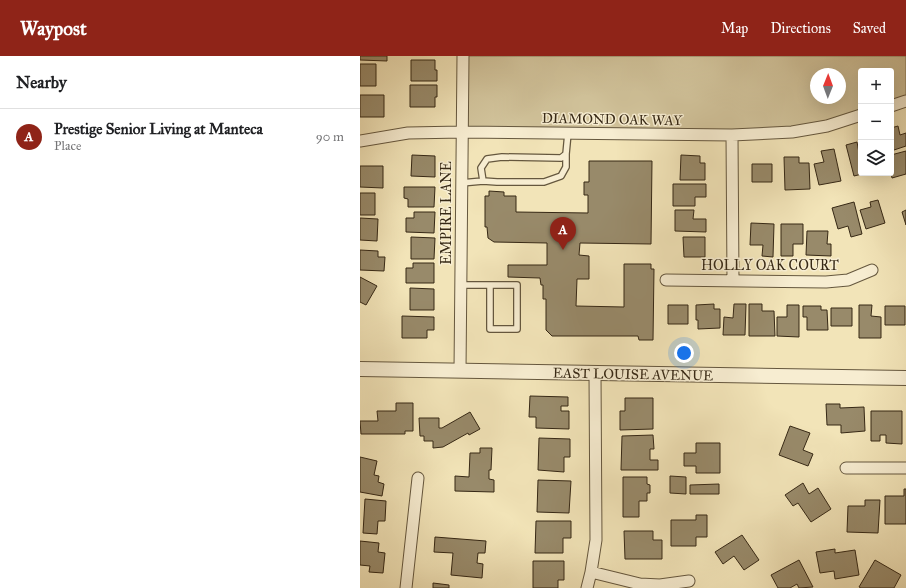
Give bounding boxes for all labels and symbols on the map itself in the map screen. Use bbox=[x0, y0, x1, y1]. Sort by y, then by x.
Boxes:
north arrow bbox=[810, 68, 846, 104]
street label: DIAMOND OAK WAY bbox=[542, 110, 683, 129]
street label: EMPIRE LANE bbox=[438, 161, 455, 265]
pin: A bbox=[550, 217, 576, 250]
street label: HOLLY OAK COURT bbox=[701, 257, 839, 274]
your location bbox=[674, 343, 694, 363]
street label: EAST LOUISE AVENUE bbox=[553, 365, 713, 384]

